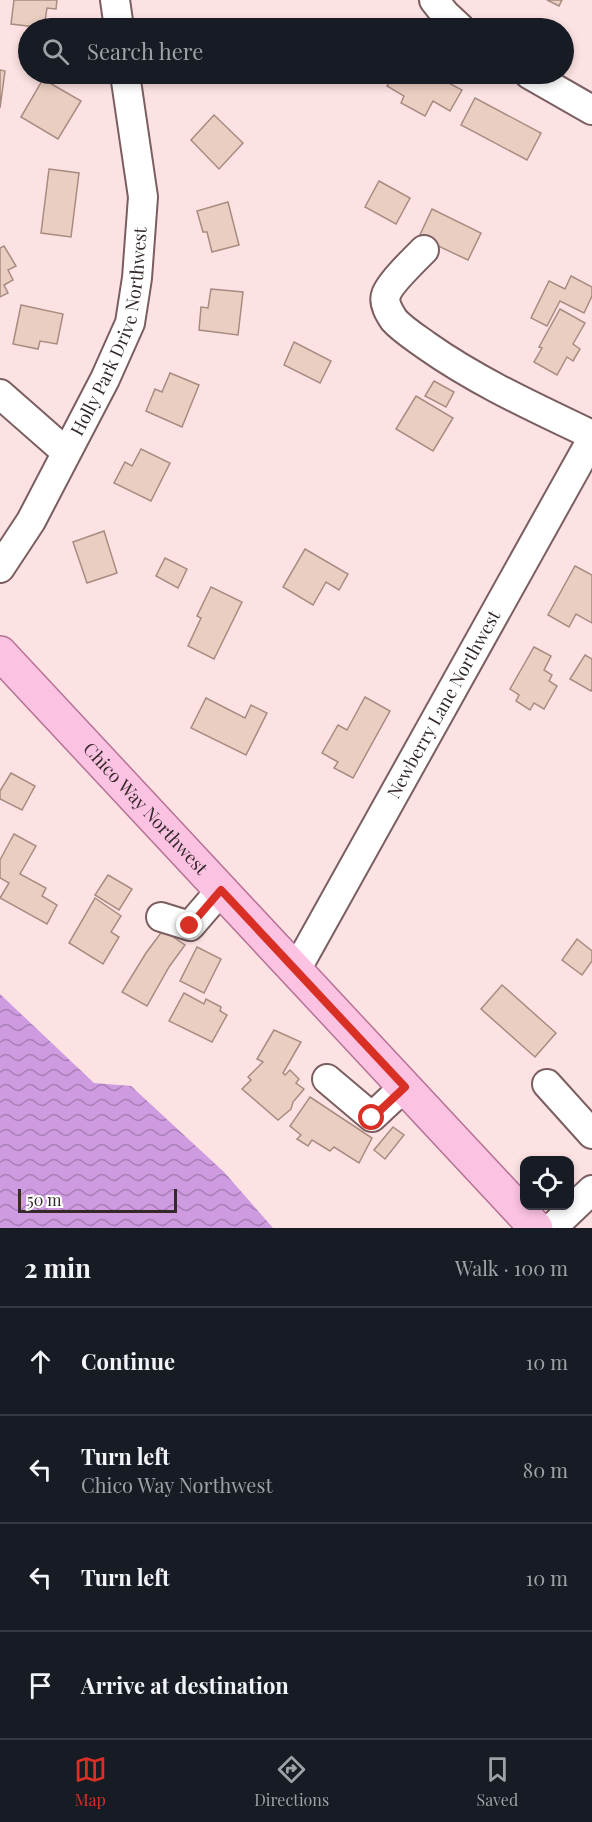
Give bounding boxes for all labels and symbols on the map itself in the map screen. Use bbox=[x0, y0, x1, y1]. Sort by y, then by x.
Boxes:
street label: Holly Park Drive Northwest bbox=[65, 226, 152, 440]
street label: Newberry Lane Northwest bbox=[381, 605, 506, 802]
street label: Chico Way Northwest bbox=[78, 737, 214, 880]
route end bbox=[176, 912, 202, 938]
route start bbox=[358, 1104, 384, 1130]
scale bar bbox=[18, 1186, 177, 1214]

